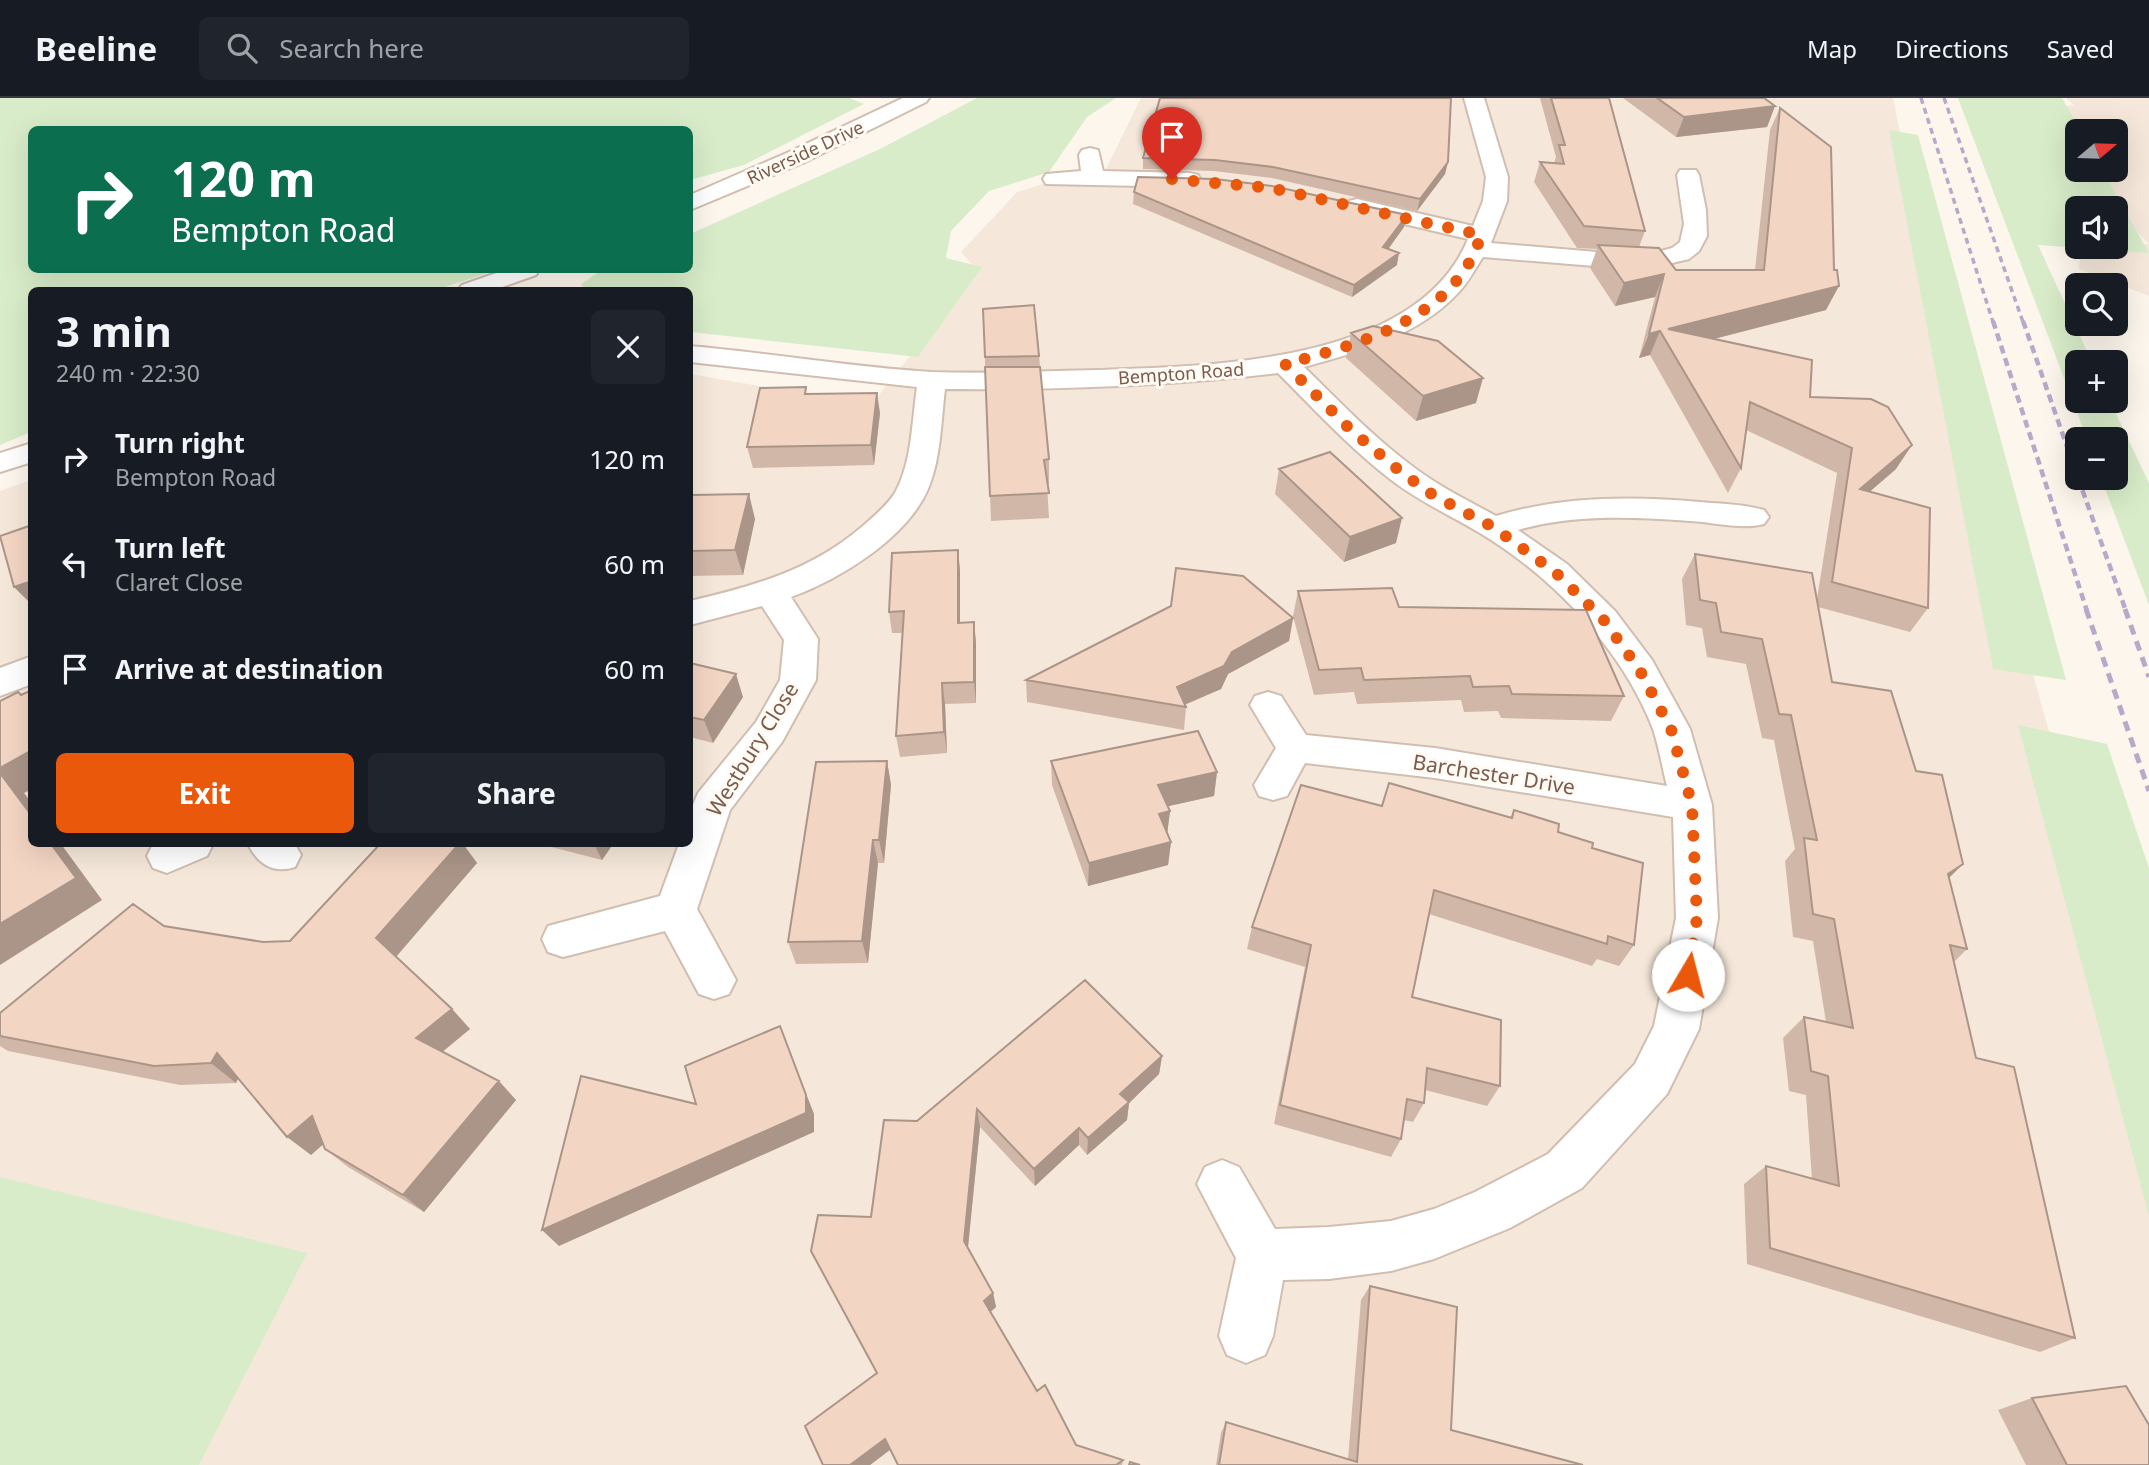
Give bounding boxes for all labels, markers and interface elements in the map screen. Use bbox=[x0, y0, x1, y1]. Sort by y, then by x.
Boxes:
search box bbox=[199, 17, 689, 80]
text: Beeline bbox=[35, 26, 157, 71]
icon: search bbox=[223, 29, 261, 67]
text: Search here bbox=[279, 30, 424, 66]
text: Map bbox=[1807, 32, 1857, 65]
text: Directions bbox=[1895, 32, 2009, 65]
text: Saved bbox=[2047, 32, 2114, 65]
pin bbox=[1142, 107, 1202, 179]
street label: Riverside Drive bbox=[743, 114, 867, 190]
icon: arrive bbox=[1153, 118, 1191, 156]
north arrow bbox=[2065, 119, 2128, 182]
map controls bbox=[2065, 119, 2128, 490]
text: 120 m bbox=[171, 145, 316, 211]
icon: right bbox=[56, 154, 147, 245]
button: sound bbox=[2065, 196, 2128, 259]
text: Bempton Road bbox=[171, 208, 395, 251]
button: search bbox=[2065, 273, 2128, 336]
text: 3 min bbox=[56, 302, 172, 359]
button: close bbox=[591, 310, 665, 384]
button: + bbox=[2065, 350, 2128, 413]
text: 240 m · 22:30 bbox=[56, 357, 200, 389]
street label: Bempton Road bbox=[1117, 357, 1245, 389]
text: Turn right bbox=[115, 425, 245, 461]
button: − bbox=[2065, 427, 2128, 490]
icon: right bbox=[56, 440, 94, 478]
text: 120 m bbox=[589, 441, 665, 477]
text: Bempton Road bbox=[115, 461, 276, 493]
text: Turn left bbox=[115, 530, 226, 566]
icon: left bbox=[56, 545, 94, 583]
text: 60 m bbox=[604, 546, 665, 582]
text: Claret Close bbox=[115, 566, 243, 598]
icon: arrive bbox=[56, 650, 94, 688]
text: Arrive at destination bbox=[115, 651, 384, 687]
text: 60 m bbox=[604, 651, 665, 687]
street label: Westbury Close bbox=[700, 677, 804, 821]
street label: Barchester Drive bbox=[1411, 747, 1577, 801]
button: Exit bbox=[56, 753, 354, 833]
button: Share bbox=[368, 753, 665, 833]
position arrow bbox=[1651, 938, 1725, 1012]

